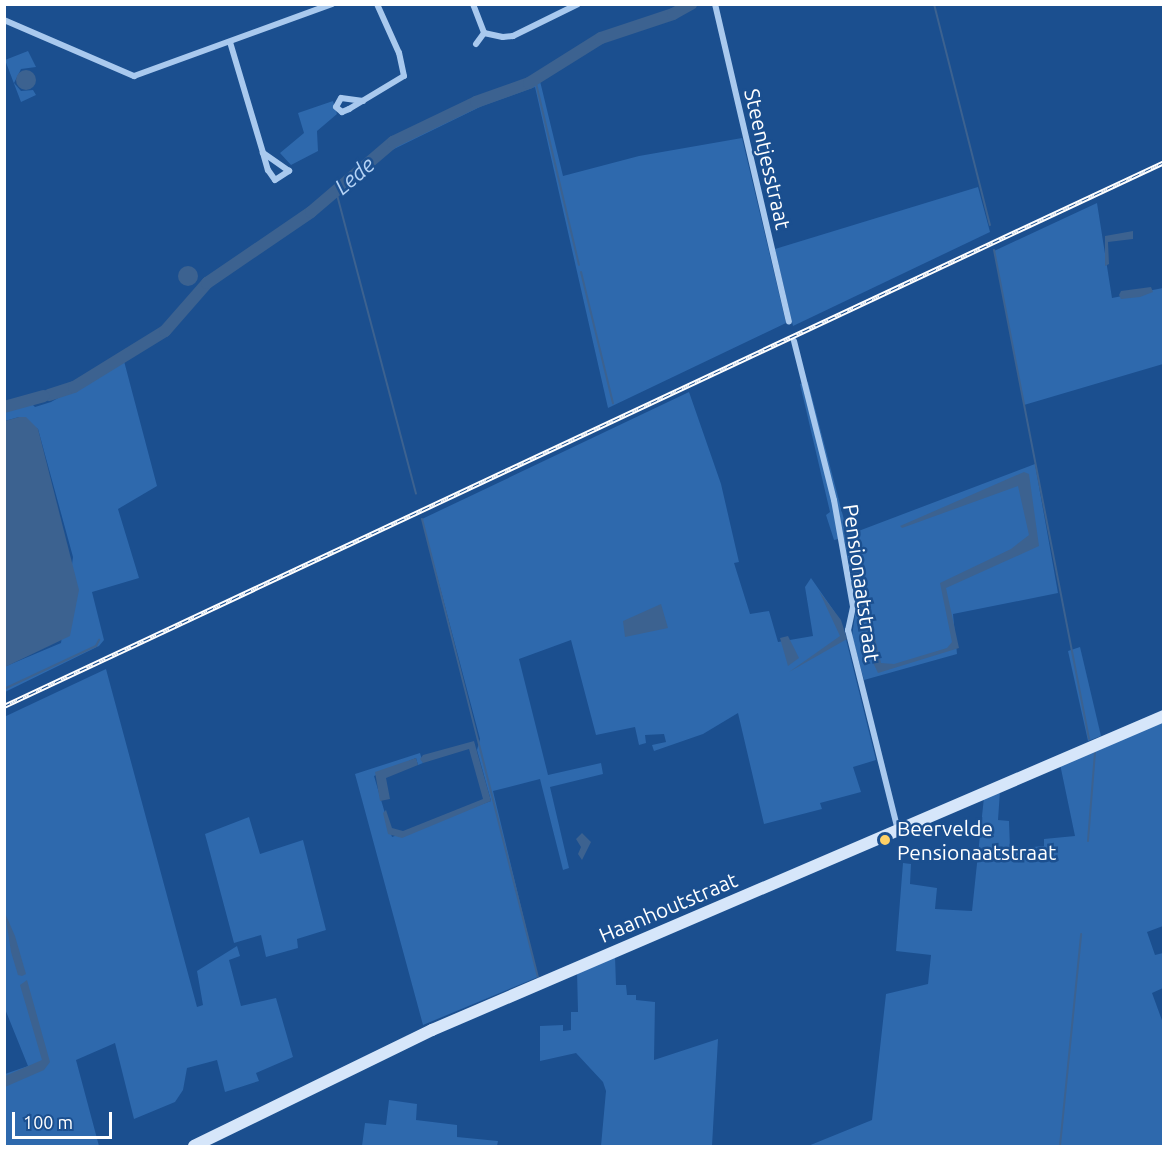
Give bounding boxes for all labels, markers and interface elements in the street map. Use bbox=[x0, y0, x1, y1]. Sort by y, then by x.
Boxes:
street label: Steentjesstraat bbox=[740, 86, 796, 232]
water label: Lede bbox=[329, 151, 379, 199]
street label: Pensionaatstraat bbox=[838, 502, 886, 664]
place label: Beervelde Pensionaatstraat bbox=[897, 815, 1056, 865]
marker: Beervelde Pensionaatstraat bbox=[878, 833, 892, 847]
street label: Haanhoutstraat bbox=[595, 867, 741, 947]
scale bar bbox=[15, 1100, 116, 1138]
text: 100 m bbox=[23, 1112, 73, 1132]

